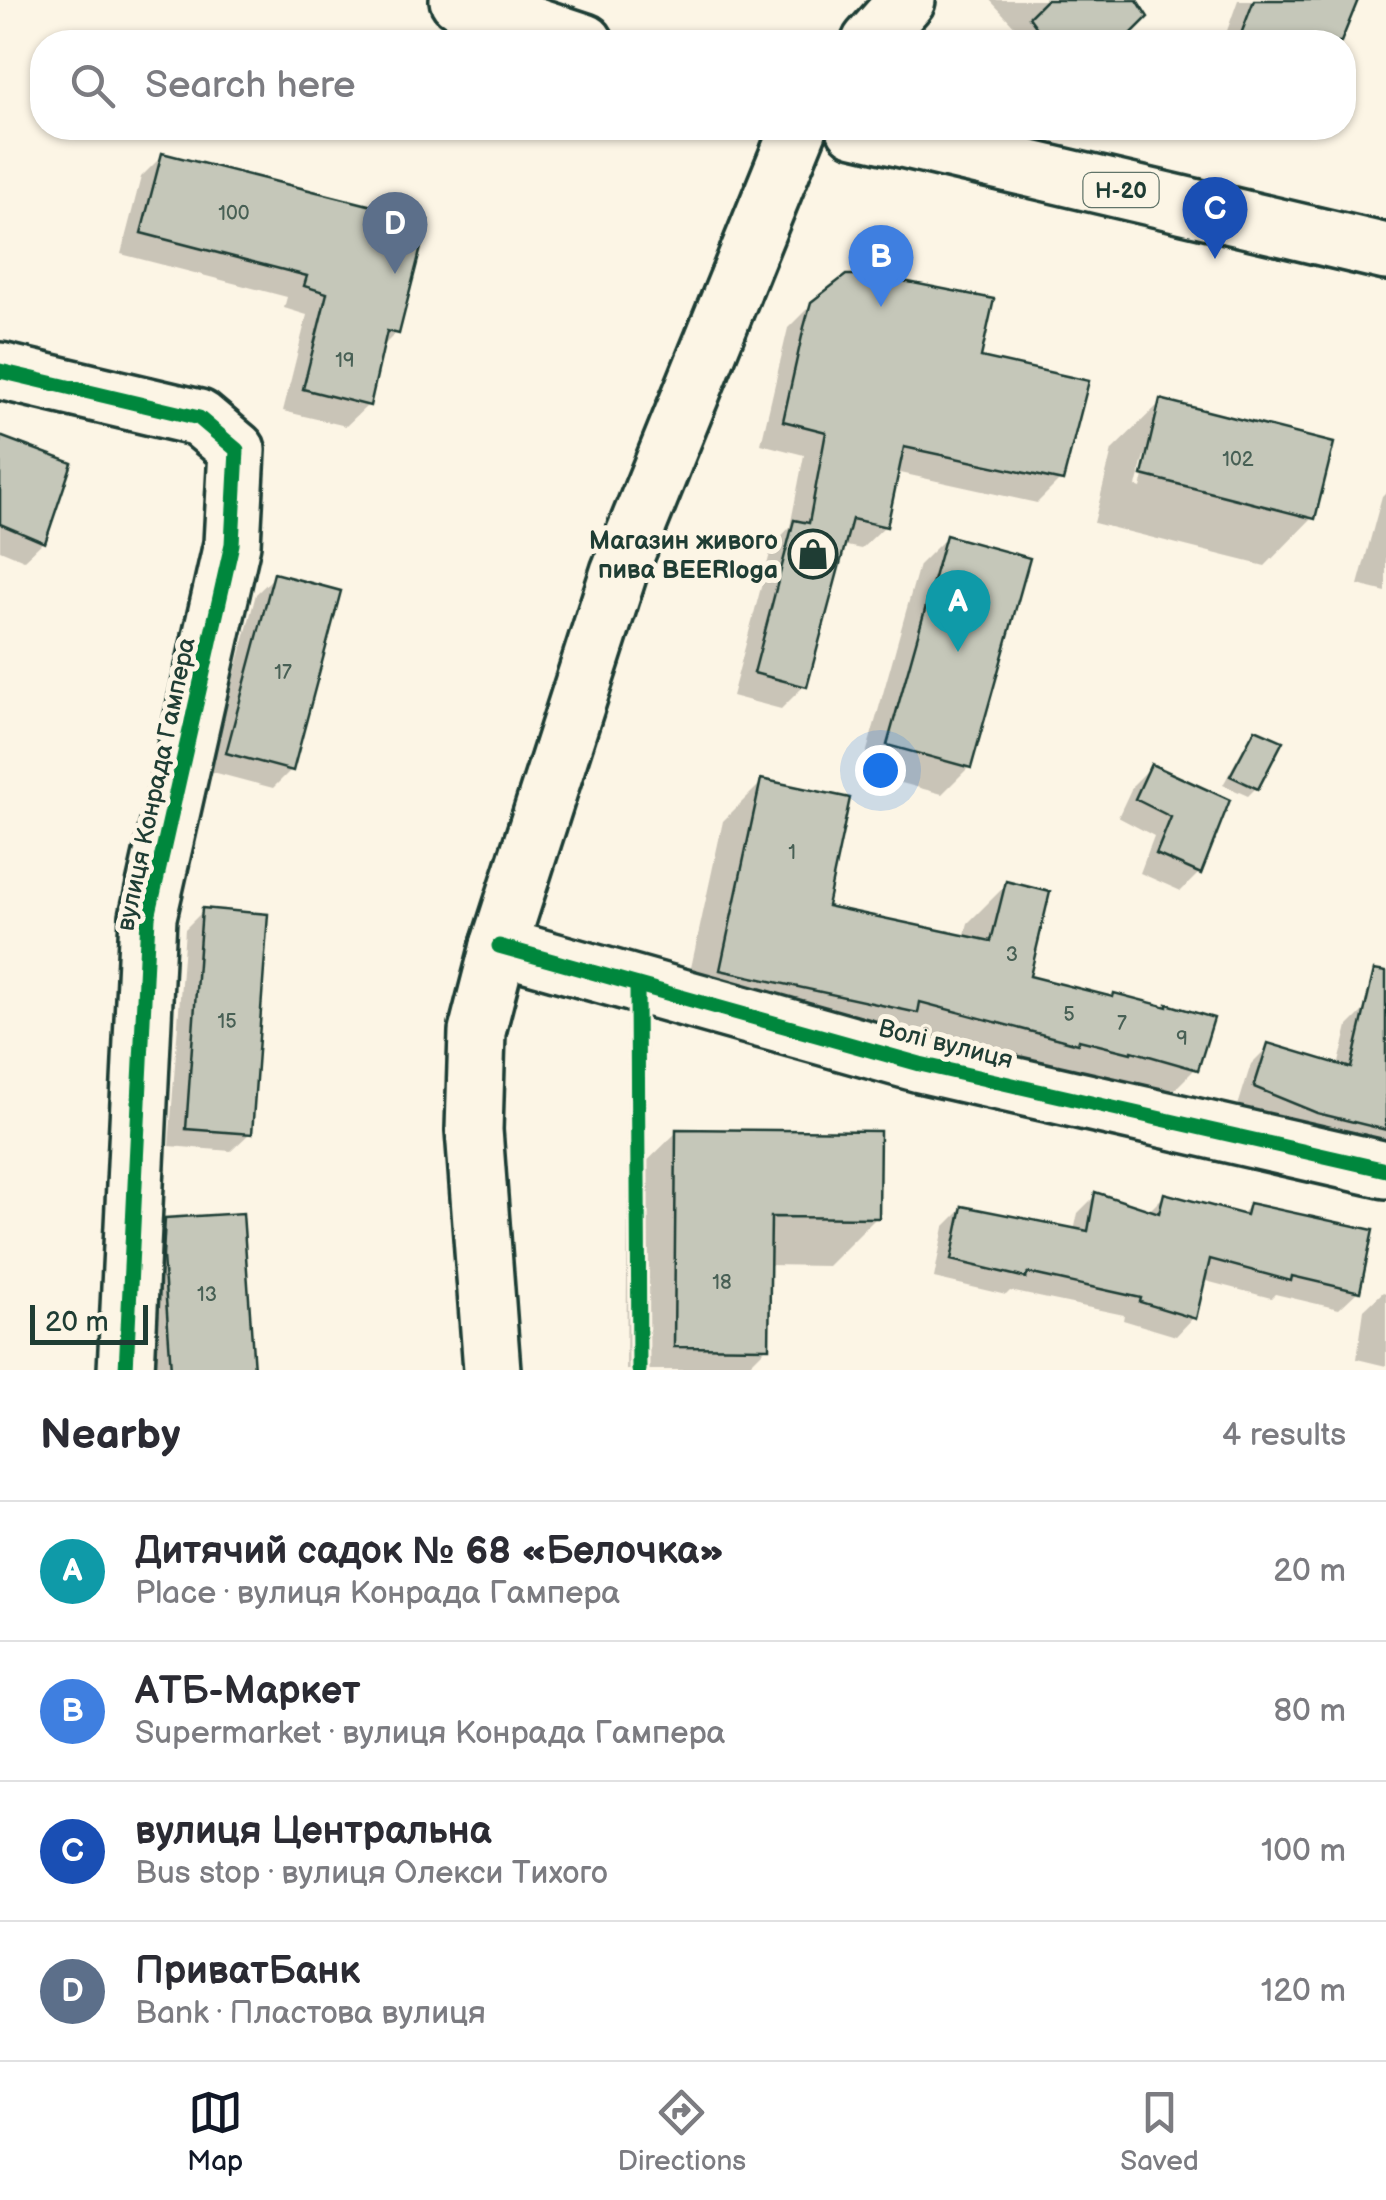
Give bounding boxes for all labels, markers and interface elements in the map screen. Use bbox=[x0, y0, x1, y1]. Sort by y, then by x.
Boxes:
search box bbox=[30, 30, 1356, 140]
icon: search bbox=[65, 58, 120, 113]
text: Search here bbox=[145, 63, 356, 108]
road number: Н-20 bbox=[1084, 173, 1158, 207]
pin: C bbox=[1182, 176, 1248, 259]
pin: D bbox=[362, 192, 428, 274]
house number: 100 bbox=[218, 202, 250, 226]
pin: B bbox=[848, 224, 914, 307]
house number: 19 bbox=[335, 349, 355, 373]
house number: 102 bbox=[1222, 448, 1254, 472]
place label: Магазин живого пива BEERloga bbox=[589, 526, 778, 586]
shop icon: Магазин живого пива BEERloga bbox=[787, 528, 839, 580]
pin: A bbox=[926, 570, 990, 652]
street label: вулиця Конрада Гампера bbox=[110, 634, 203, 934]
house number: 17 bbox=[274, 661, 292, 685]
your location bbox=[855, 745, 906, 796]
house number: 1 bbox=[788, 841, 796, 865]
house number: 3 bbox=[1006, 943, 1018, 967]
house number: 5 bbox=[1063, 1003, 1075, 1027]
house number: 15 bbox=[217, 1010, 237, 1034]
house number: 7 bbox=[1117, 1012, 1127, 1036]
street label: Волі вулиця bbox=[875, 1013, 1016, 1076]
house number: 9 bbox=[1176, 1027, 1188, 1051]
house number: 18 bbox=[712, 1271, 732, 1295]
house number: 13 bbox=[197, 1283, 217, 1307]
scale bar bbox=[30, 1300, 148, 1344]
text: 20 m bbox=[45, 1306, 109, 1339]
text: Nearby bbox=[40, 1410, 180, 1461]
text: 4 results bbox=[1222, 1416, 1346, 1455]
text: Дитячий садок № 68 «Белочка» bbox=[135, 1529, 724, 1574]
text: A bbox=[63, 1552, 82, 1591]
text: 20 m bbox=[1273, 1552, 1346, 1591]
text: Place · вулиця Конрада Гампера bbox=[135, 1574, 620, 1613]
text: АТБ-Маркет bbox=[135, 1669, 360, 1714]
text: B bbox=[61, 1692, 84, 1731]
text: 80 m bbox=[1273, 1692, 1346, 1731]
text: Supermarket · вулиця Конрада Гампера bbox=[135, 1714, 725, 1753]
text: вулиця Центральна bbox=[135, 1809, 492, 1854]
text: C bbox=[61, 1832, 84, 1871]
text: 100 m bbox=[1261, 1832, 1346, 1871]
text: Bus stop · вулиця Олекси Тихого bbox=[135, 1854, 608, 1893]
text: ПриватБанк bbox=[135, 1949, 360, 1994]
text: D bbox=[61, 1972, 84, 2011]
text: 120 m bbox=[1261, 1972, 1346, 2011]
text: Bank · Пластова вулиця bbox=[135, 1994, 486, 2033]
tab: Map bbox=[187, 2085, 243, 2178]
tab: Directions bbox=[617, 2085, 746, 2178]
tab: Saved bbox=[1120, 2085, 1199, 2178]

